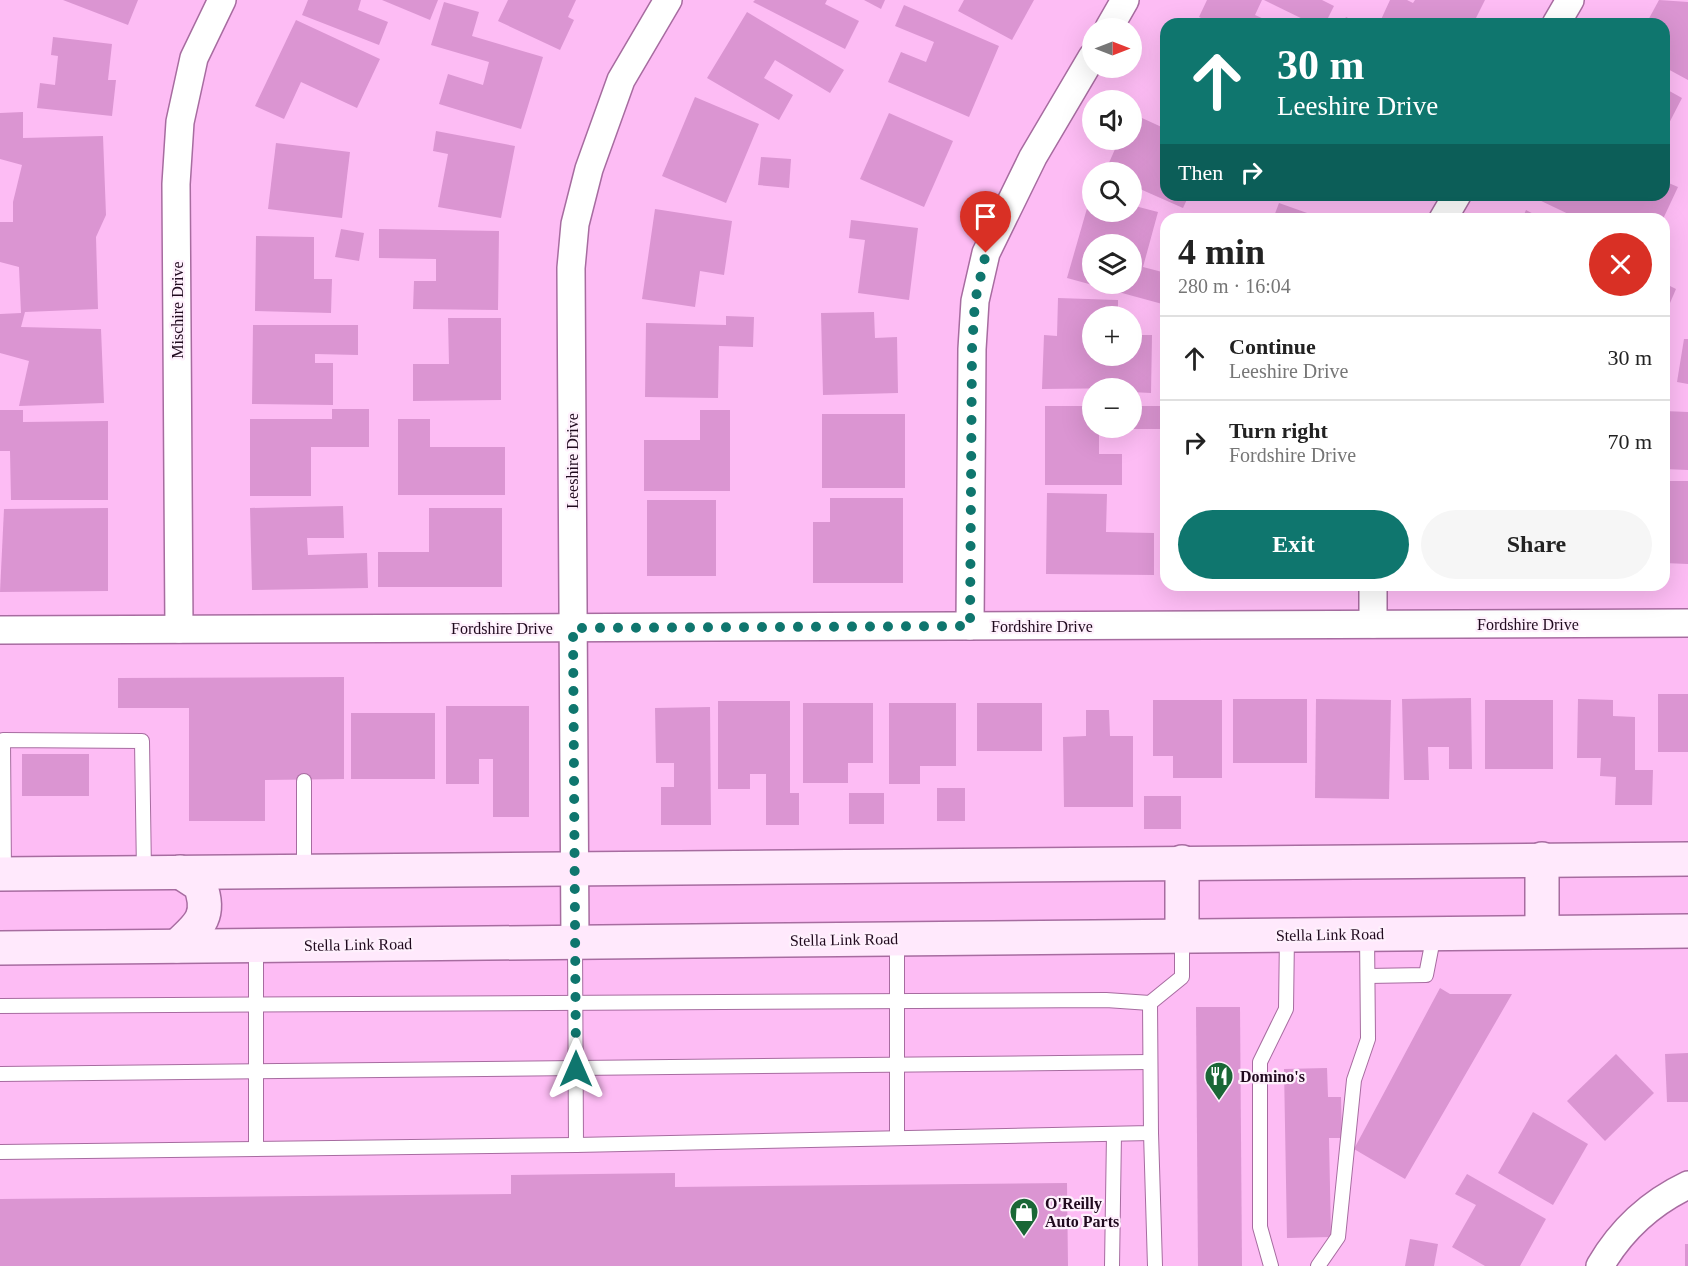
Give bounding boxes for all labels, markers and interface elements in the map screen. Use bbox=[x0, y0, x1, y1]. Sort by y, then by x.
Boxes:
north arrow bbox=[1082, 18, 1142, 78]
map controls bbox=[1082, 18, 1142, 438]
icon: ahead bbox=[1178, 42, 1256, 120]
text: 30 m bbox=[1277, 42, 1365, 88]
button: sound bbox=[1082, 90, 1142, 150]
text: Leeshire Drive bbox=[1277, 91, 1438, 121]
icon: right bbox=[1235, 156, 1268, 189]
text: Then bbox=[1178, 160, 1223, 185]
button: search bbox=[1082, 162, 1142, 222]
pin bbox=[960, 191, 1011, 253]
icon: arrive bbox=[969, 200, 1002, 233]
text: 4 min bbox=[1178, 232, 1265, 272]
button: close bbox=[1589, 233, 1652, 296]
button: layers bbox=[1082, 234, 1142, 294]
street label: Mischire Drive bbox=[169, 261, 186, 359]
text: 280 m · 16:04 bbox=[1178, 275, 1291, 297]
button: + bbox=[1082, 306, 1142, 366]
text: Continue bbox=[1229, 334, 1316, 359]
icon: ahead bbox=[1178, 342, 1211, 375]
text: 30 m bbox=[1607, 345, 1652, 370]
text: Leeshire Drive bbox=[1229, 360, 1348, 382]
button: − bbox=[1082, 378, 1142, 438]
street label: Leeshire Drive bbox=[564, 413, 581, 509]
text: Turn right bbox=[1229, 418, 1328, 443]
icon: right bbox=[1178, 426, 1211, 459]
text: 70 m bbox=[1607, 429, 1652, 454]
text: Fordshire Drive bbox=[1229, 444, 1356, 466]
button: Exit bbox=[1178, 510, 1409, 579]
button: Share bbox=[1421, 510, 1652, 579]
street label: Fordshire Drive bbox=[1477, 616, 1579, 633]
street label: Fordshire Drive bbox=[991, 618, 1093, 635]
street label: Fordshire Drive bbox=[451, 620, 553, 637]
street label: Stella Link Road bbox=[1276, 925, 1384, 944]
street label: Stella Link Road bbox=[790, 930, 898, 949]
street label: Stella Link Road bbox=[304, 935, 412, 954]
position arrow bbox=[544, 1037, 608, 1101]
restaurant icon: Domino's bbox=[1203, 1060, 1235, 1102]
place label: Domino's bbox=[1240, 1068, 1305, 1085]
place label: O'Reilly Auto Parts bbox=[1045, 1195, 1119, 1230]
shop icon: O'Reilly Auto Parts bbox=[1008, 1196, 1040, 1238]

